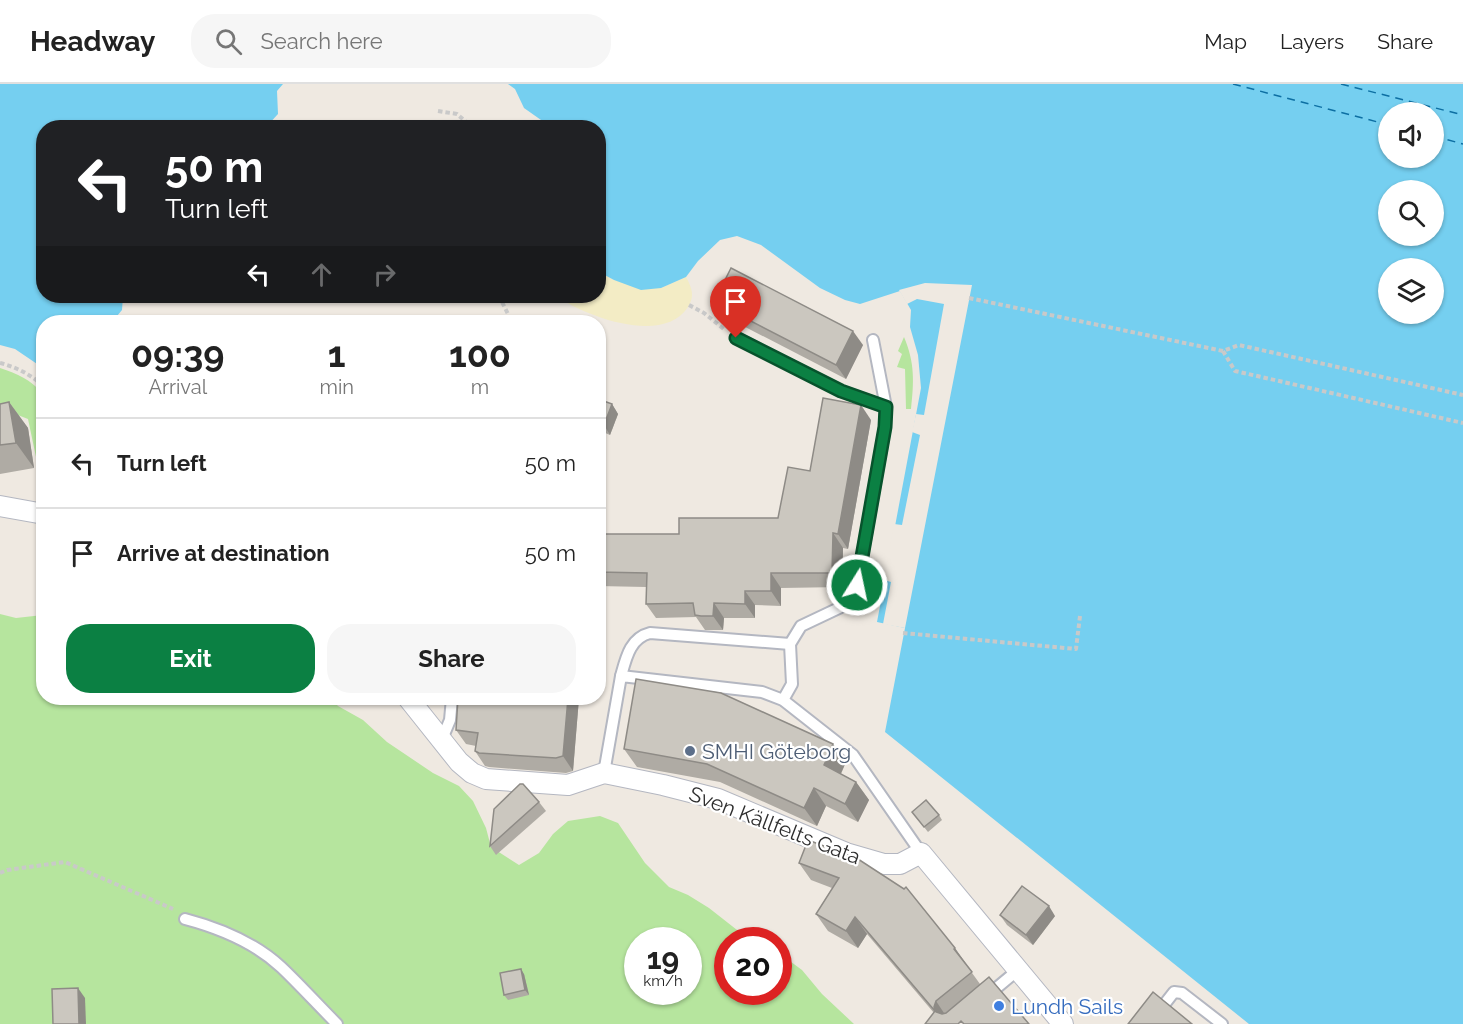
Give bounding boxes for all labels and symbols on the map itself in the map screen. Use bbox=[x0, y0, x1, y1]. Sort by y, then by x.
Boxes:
pin bbox=[710, 276, 761, 338]
position arrow bbox=[825, 553, 889, 617]
place label: SMHI Göteborg bbox=[702, 739, 851, 764]
marker: SMHI Göteborg bbox=[683, 744, 697, 758]
street label: Sven Källfelts Gata bbox=[686, 781, 864, 869]
speed limit sign: 20 bbox=[714, 927, 792, 1005]
place label: Lundh Sails bbox=[1011, 994, 1123, 1019]
marker: Lundh Sails bbox=[992, 999, 1006, 1013]

